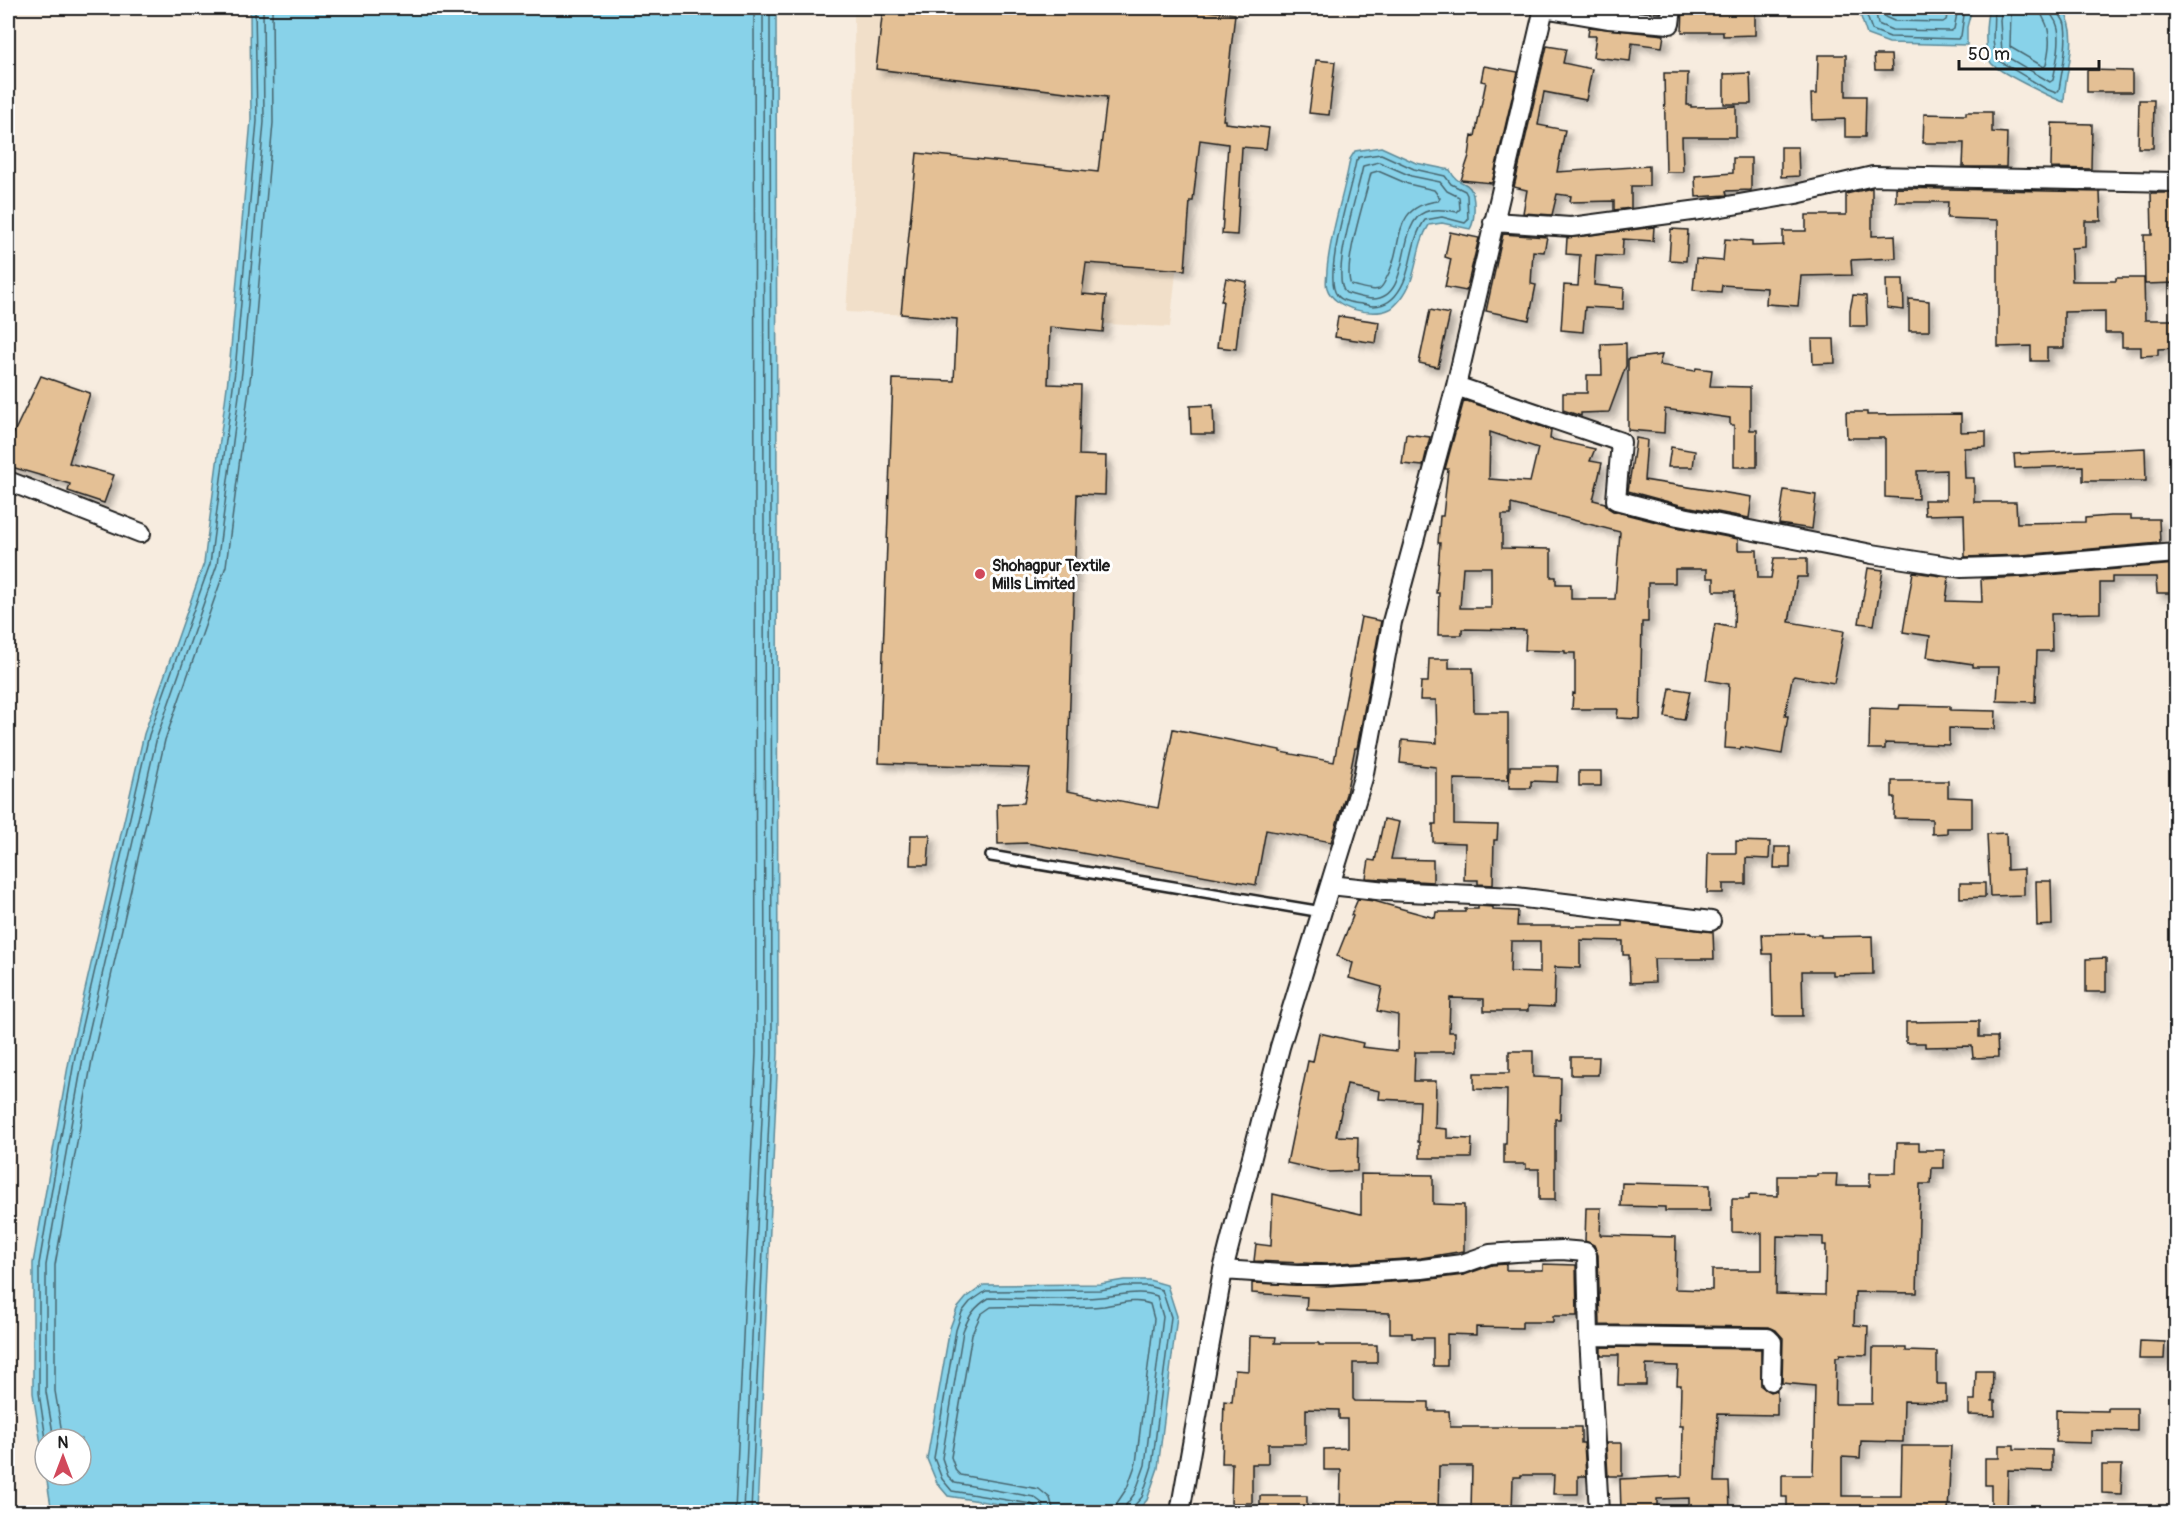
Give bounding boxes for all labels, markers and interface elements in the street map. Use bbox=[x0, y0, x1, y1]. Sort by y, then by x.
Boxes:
scale bar bbox=[1959, 33, 2098, 71]
text: 50 m bbox=[1968, 43, 2010, 66]
place label: Shohagpur Textile Mills Limited bbox=[992, 556, 1111, 594]
marker: Shohagpur Textile Mills Limited bbox=[973, 567, 987, 581]
north arrow bbox=[33, 1427, 93, 1487]
text: N bbox=[58, 1433, 69, 1453]

